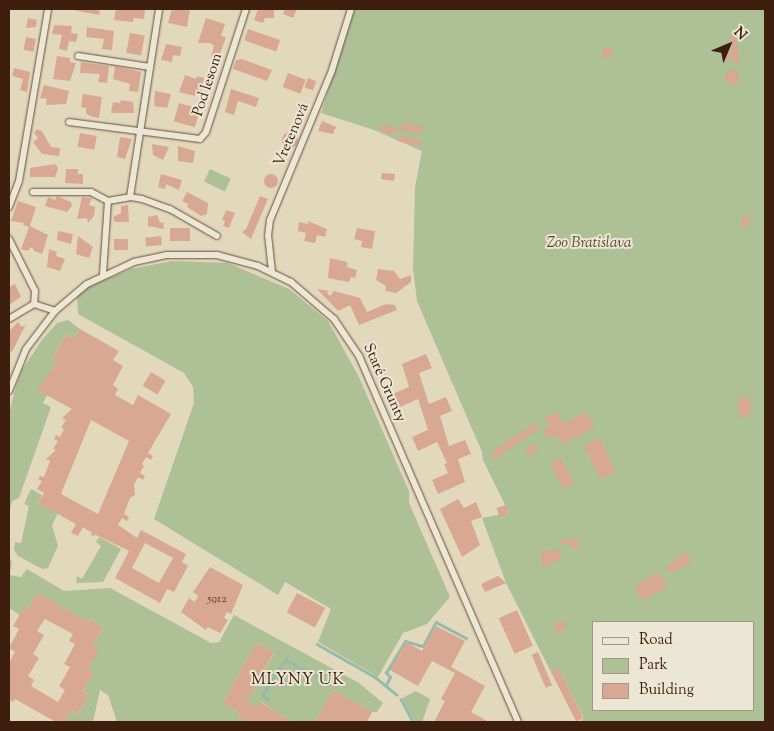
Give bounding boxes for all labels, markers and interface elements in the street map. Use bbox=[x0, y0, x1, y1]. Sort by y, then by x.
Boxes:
north arrow bbox=[704, 20, 754, 70]
text: N bbox=[729, 23, 751, 45]
street label: Pod lesom bbox=[189, 51, 227, 119]
street label: Vretenová bbox=[271, 101, 313, 169]
park label: Zoo Bratislava bbox=[546, 235, 632, 253]
street label: Staré Grunty bbox=[359, 341, 409, 425]
house number: 5912 bbox=[207, 593, 227, 607]
legend bbox=[592, 621, 754, 711]
text: Road bbox=[639, 630, 673, 651]
text: Park bbox=[639, 655, 668, 676]
district label: MLYNY UK bbox=[250, 671, 346, 691]
text: Building bbox=[639, 680, 694, 701]

